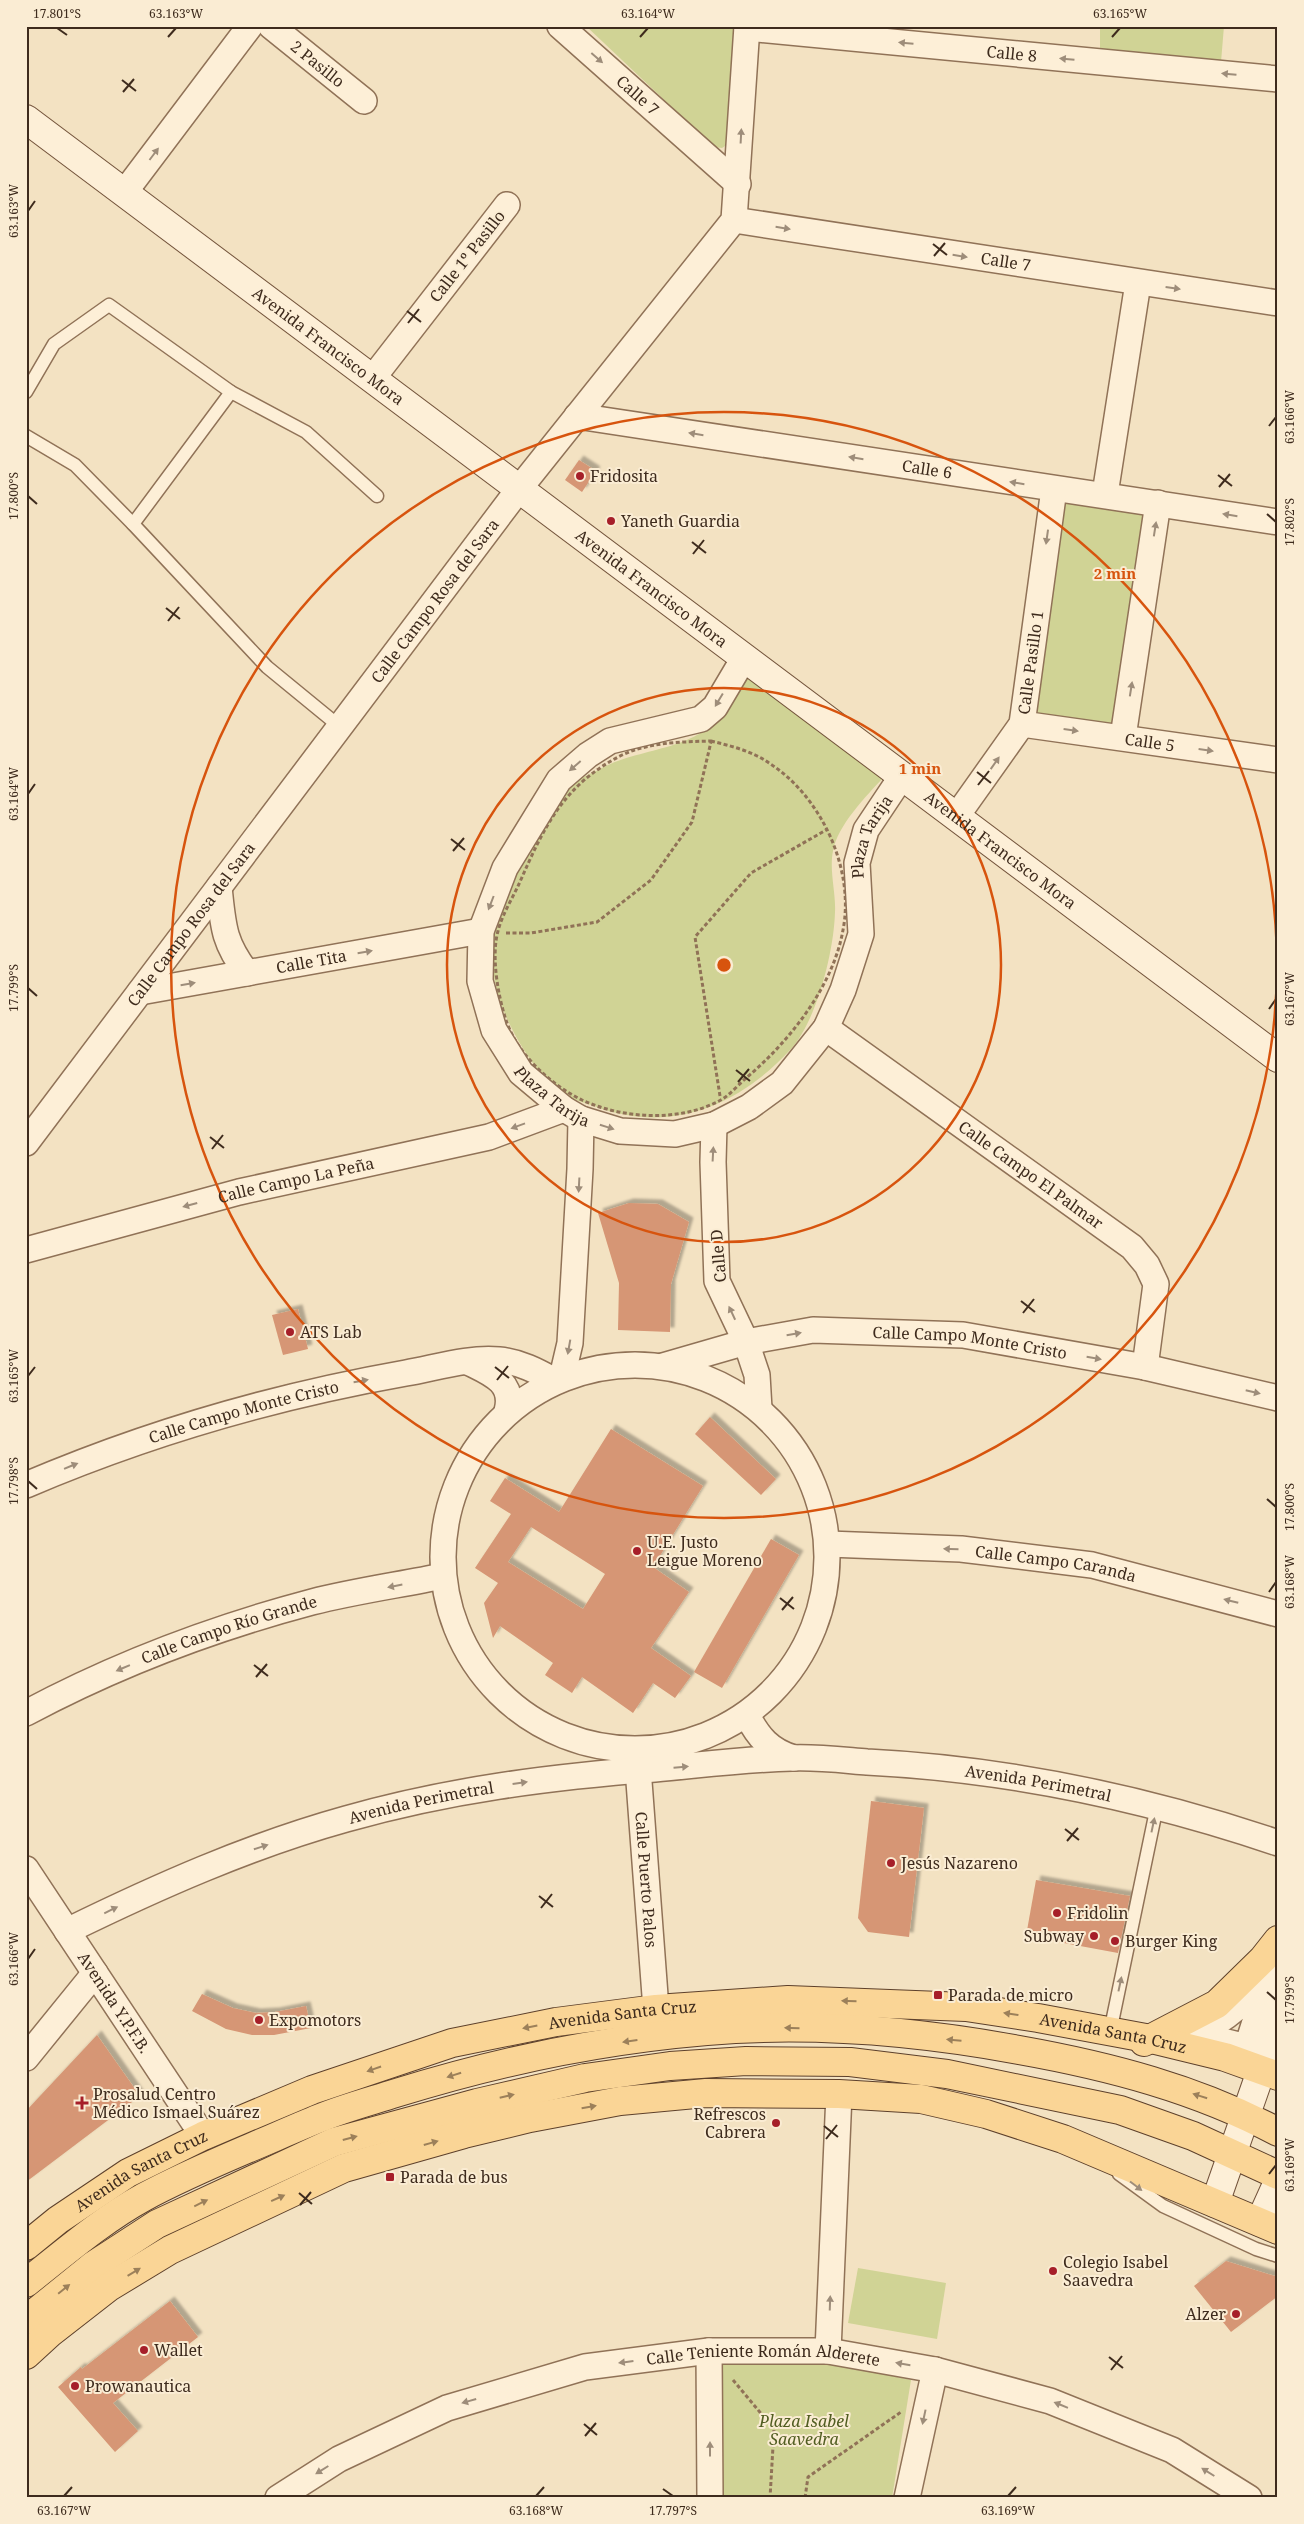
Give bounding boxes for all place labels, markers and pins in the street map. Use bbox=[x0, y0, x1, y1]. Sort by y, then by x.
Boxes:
place label: Fridosita bbox=[590, 465, 658, 487]
marker: Fridosita bbox=[574, 470, 586, 482]
place label: Yaneth Guardia bbox=[620, 510, 740, 532]
marker: Yaneth Guardia bbox=[605, 515, 617, 527]
centre of rings bbox=[715, 956, 733, 974]
place label: ATS Lab bbox=[300, 1321, 362, 1343]
marker: ATS Lab bbox=[284, 1326, 296, 1338]
place label: U.E. Justo Leigue Moreno bbox=[647, 1531, 762, 1571]
marker: U.E. Justo Leigue Moreno bbox=[631, 1545, 643, 1557]
place label: Jesús Nazareno bbox=[900, 1852, 1018, 1874]
marker: Jesús Nazareno bbox=[885, 1857, 897, 1869]
place label: Fridolin bbox=[1067, 1902, 1129, 1924]
marker: Fridolin bbox=[1051, 1907, 1063, 1919]
place label: Subway bbox=[1024, 1925, 1085, 1947]
marker: Subway bbox=[1088, 1930, 1100, 1942]
place label: Burger King bbox=[1125, 1930, 1218, 1952]
marker: Burger King bbox=[1109, 1935, 1121, 1947]
place label: Parada de micro bbox=[948, 1984, 1073, 2006]
marker: Parada de micro bbox=[932, 1989, 944, 2001]
place label: Expomotors bbox=[269, 2009, 361, 2031]
marker: Expomotors bbox=[253, 2014, 265, 2026]
place label: Prosalud Centro Médico Ismael Suárez bbox=[93, 2083, 260, 2123]
marker: Prosalud Centro Médico Ismael Suárez bbox=[75, 2096, 89, 2110]
place label: Refrescos Cabrera bbox=[693, 2103, 766, 2143]
marker: Refrescos Cabrera bbox=[770, 2117, 782, 2129]
place label: Parada de bus bbox=[400, 2166, 508, 2188]
marker: Parada de bus bbox=[384, 2171, 396, 2183]
place label: Colegio Isabel Saavedra bbox=[1063, 2251, 1168, 2291]
marker: Colegio Isabel Saavedra bbox=[1047, 2265, 1059, 2277]
place label: Alzer bbox=[1185, 2303, 1226, 2325]
marker: Alzer bbox=[1230, 2308, 1242, 2320]
place label: Wallet bbox=[154, 2339, 203, 2361]
marker: Wallet bbox=[138, 2344, 150, 2356]
place label: Prowanautica bbox=[85, 2375, 191, 2397]
marker: Prowanautica bbox=[69, 2380, 81, 2392]

